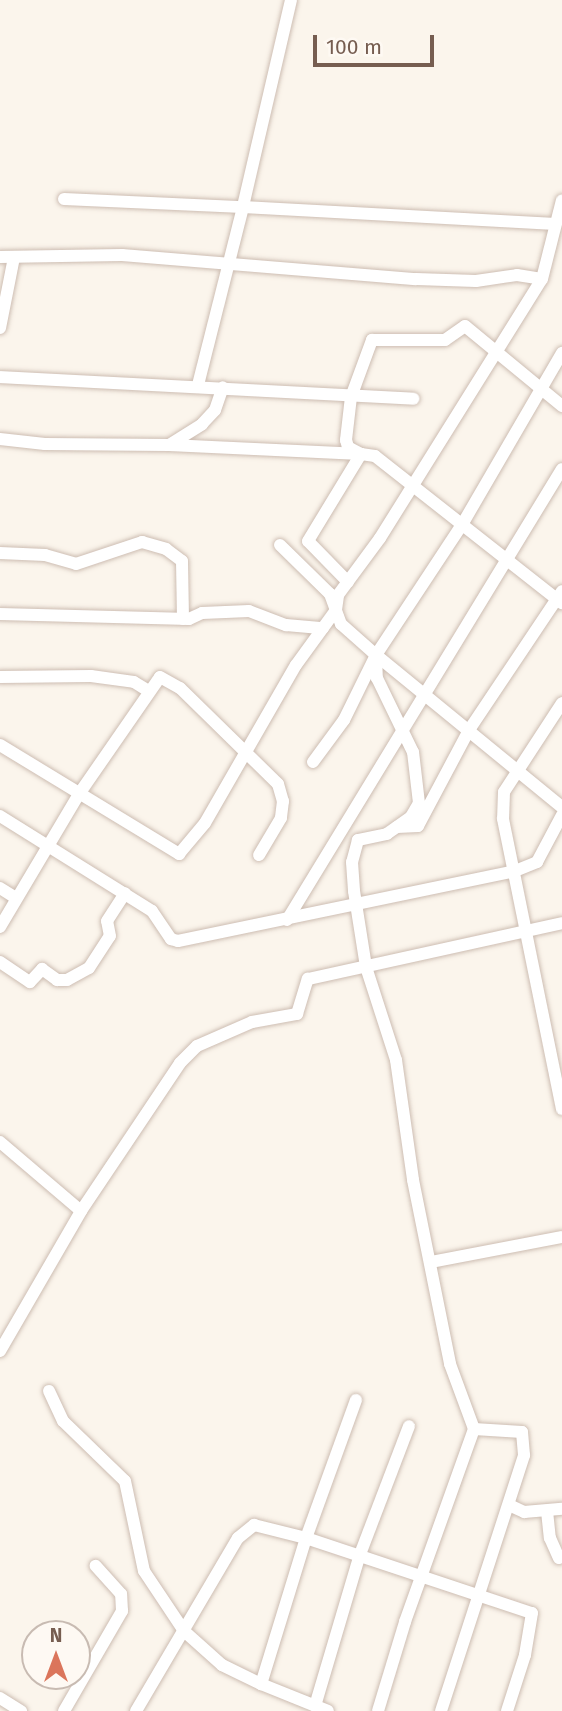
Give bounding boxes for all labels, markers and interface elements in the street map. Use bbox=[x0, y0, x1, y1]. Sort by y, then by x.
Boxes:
scale bar bbox=[317, 21, 438, 65]
text: 100 m bbox=[326, 34, 382, 60]
north arrow bbox=[21, 1620, 91, 1690]
text: N bbox=[50, 1624, 62, 1647]

